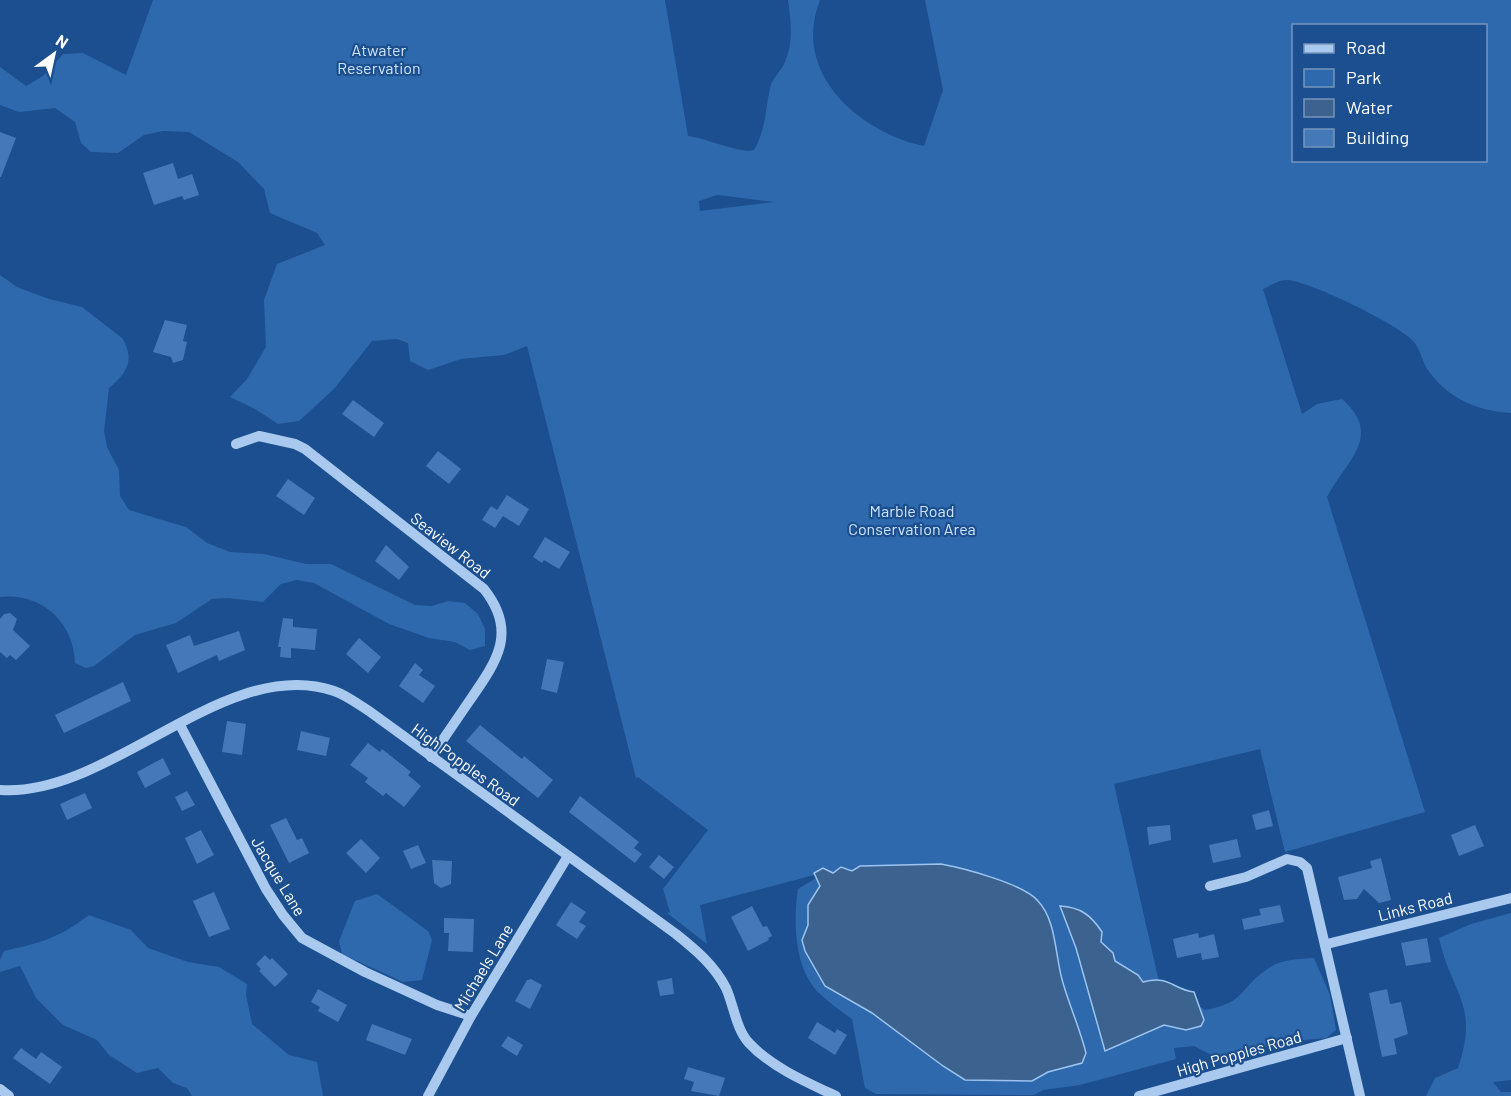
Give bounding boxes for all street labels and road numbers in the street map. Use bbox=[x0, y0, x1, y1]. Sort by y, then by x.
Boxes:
street label: Seaview Road bbox=[407, 508, 495, 582]
street label: High Popples Road bbox=[408, 718, 524, 810]
street label: Jacque Lane bbox=[248, 833, 310, 919]
street label: Links Road bbox=[1376, 888, 1454, 924]
street label: Michaels Lane bbox=[450, 920, 516, 1014]
street label: High Popples Road bbox=[1174, 1026, 1304, 1080]

